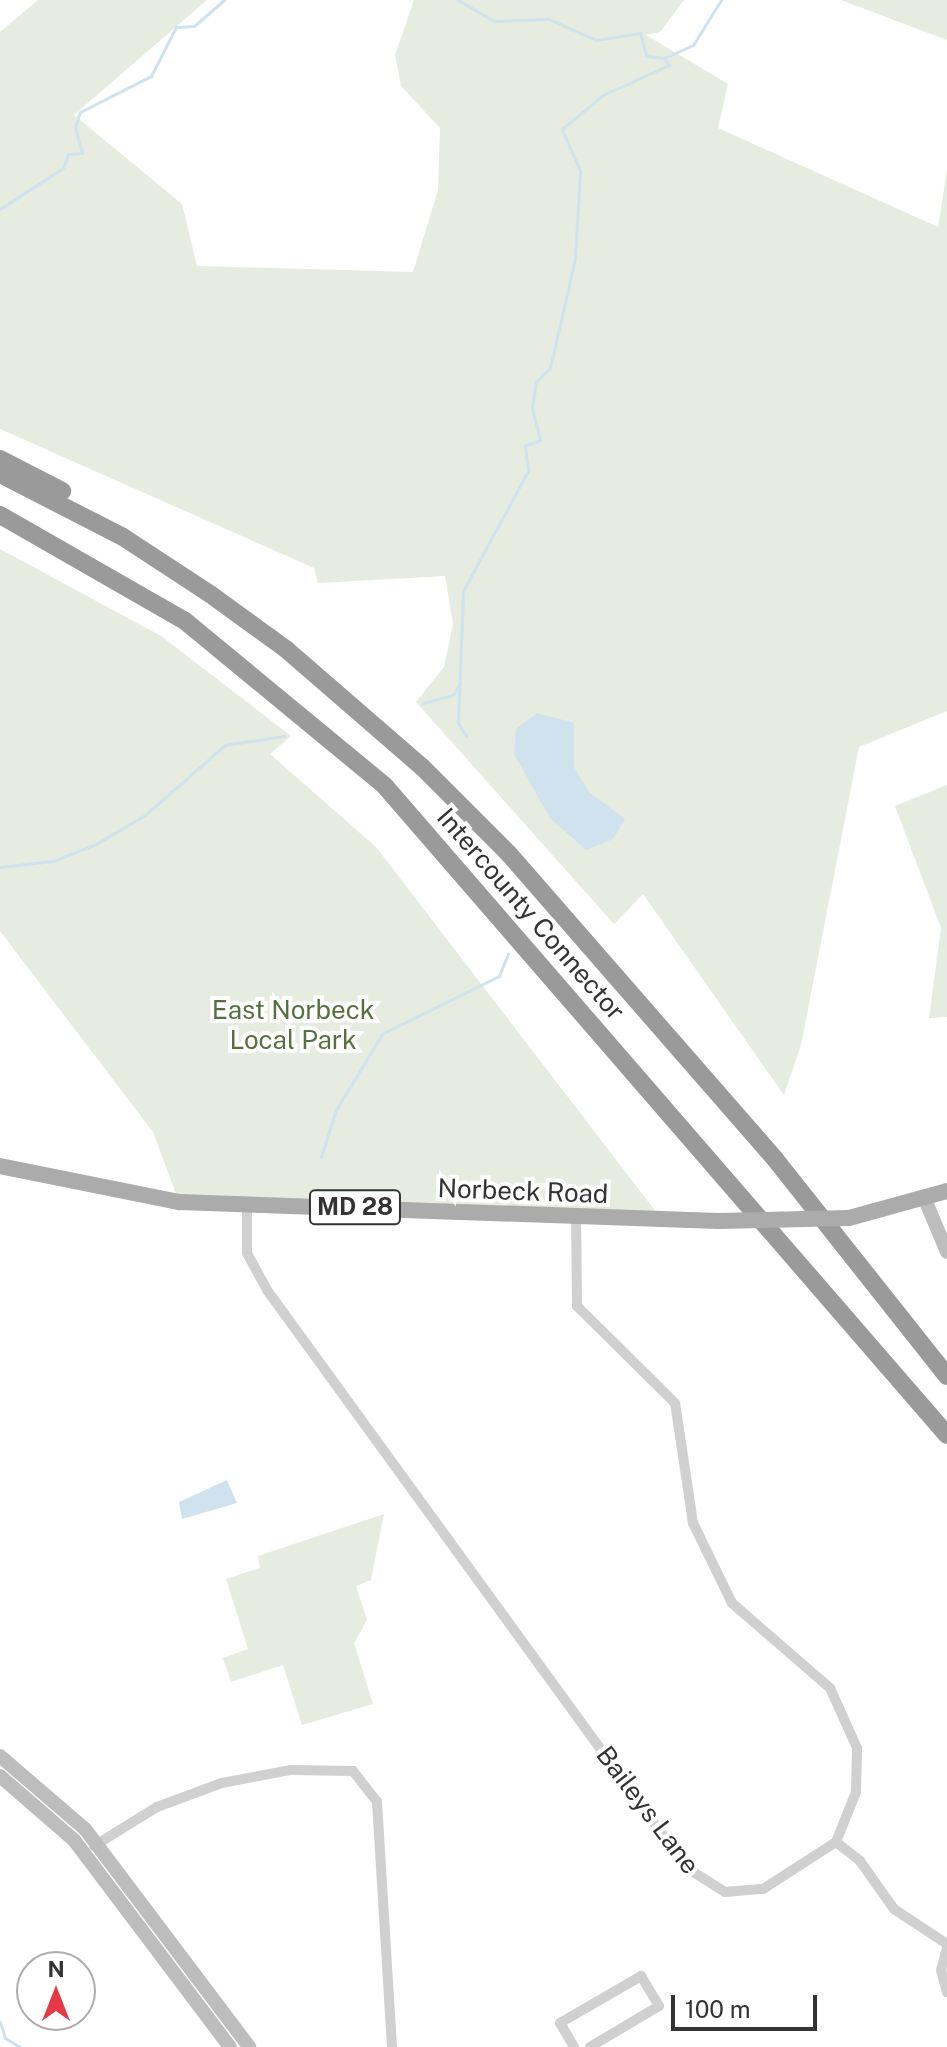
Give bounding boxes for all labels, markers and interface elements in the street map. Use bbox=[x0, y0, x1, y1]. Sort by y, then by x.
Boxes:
street label: Intercounty Connector bbox=[431, 802, 631, 1026]
park label: East Norbeck Local Park bbox=[212, 994, 374, 1056]
street label: Norbeck Road bbox=[437, 1172, 609, 1210]
road number: MD 28 bbox=[307, 1187, 403, 1227]
street label: Baileys Lane bbox=[590, 1740, 706, 1880]
north arrow bbox=[16, 1951, 96, 2031]
text: N bbox=[47, 1956, 65, 1982]
scale bar bbox=[675, 1979, 821, 2029]
text: 100 m bbox=[685, 1995, 751, 2023]

